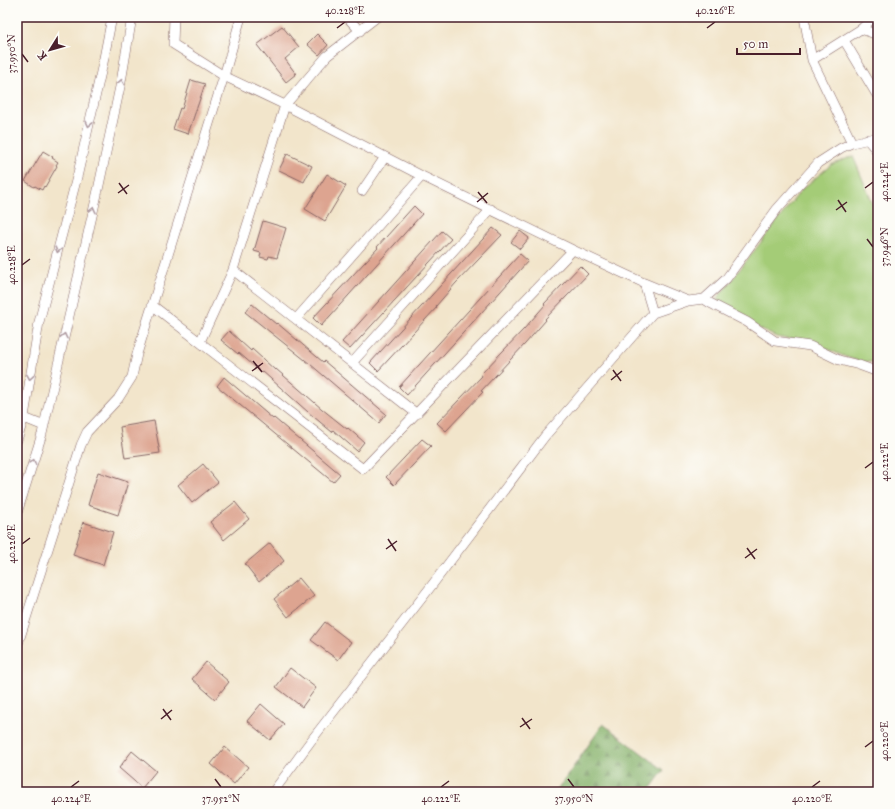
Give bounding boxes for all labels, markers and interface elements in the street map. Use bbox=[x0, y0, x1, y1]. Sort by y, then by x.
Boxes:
text: 40.228°E bbox=[325, 5, 365, 17]
text: 40.226°E bbox=[695, 5, 735, 17]
north arrow bbox=[30, 30, 70, 70]
scale bar bbox=[737, 30, 800, 56]
text: 37.950°N bbox=[6, 34, 18, 74]
text: 50 m bbox=[743, 37, 768, 51]
text: K bbox=[34, 48, 50, 63]
one-way arrow bbox=[116, 79, 124, 86]
one-way arrow bbox=[86, 120, 94, 127]
text: 40.224°E bbox=[879, 162, 891, 202]
one-way arrow bbox=[89, 206, 97, 213]
text: 37.946°N bbox=[879, 227, 891, 267]
text: 40.228°E bbox=[6, 245, 18, 285]
one-way arrow bbox=[54, 246, 62, 253]
one-way arrow bbox=[59, 333, 67, 339]
one-way arrow bbox=[26, 373, 35, 380]
text: 40.222°E bbox=[879, 443, 891, 481]
one-way arrow bbox=[28, 459, 37, 466]
text: 40.226°E bbox=[6, 524, 18, 564]
text: 40.220°E bbox=[879, 721, 891, 761]
text: 40.224°E bbox=[51, 793, 91, 805]
text: 37.952°N bbox=[202, 793, 241, 805]
text: 40.222°E bbox=[422, 793, 460, 805]
text: 37.950°N bbox=[554, 793, 594, 805]
text: 40.220°E bbox=[792, 793, 832, 805]

